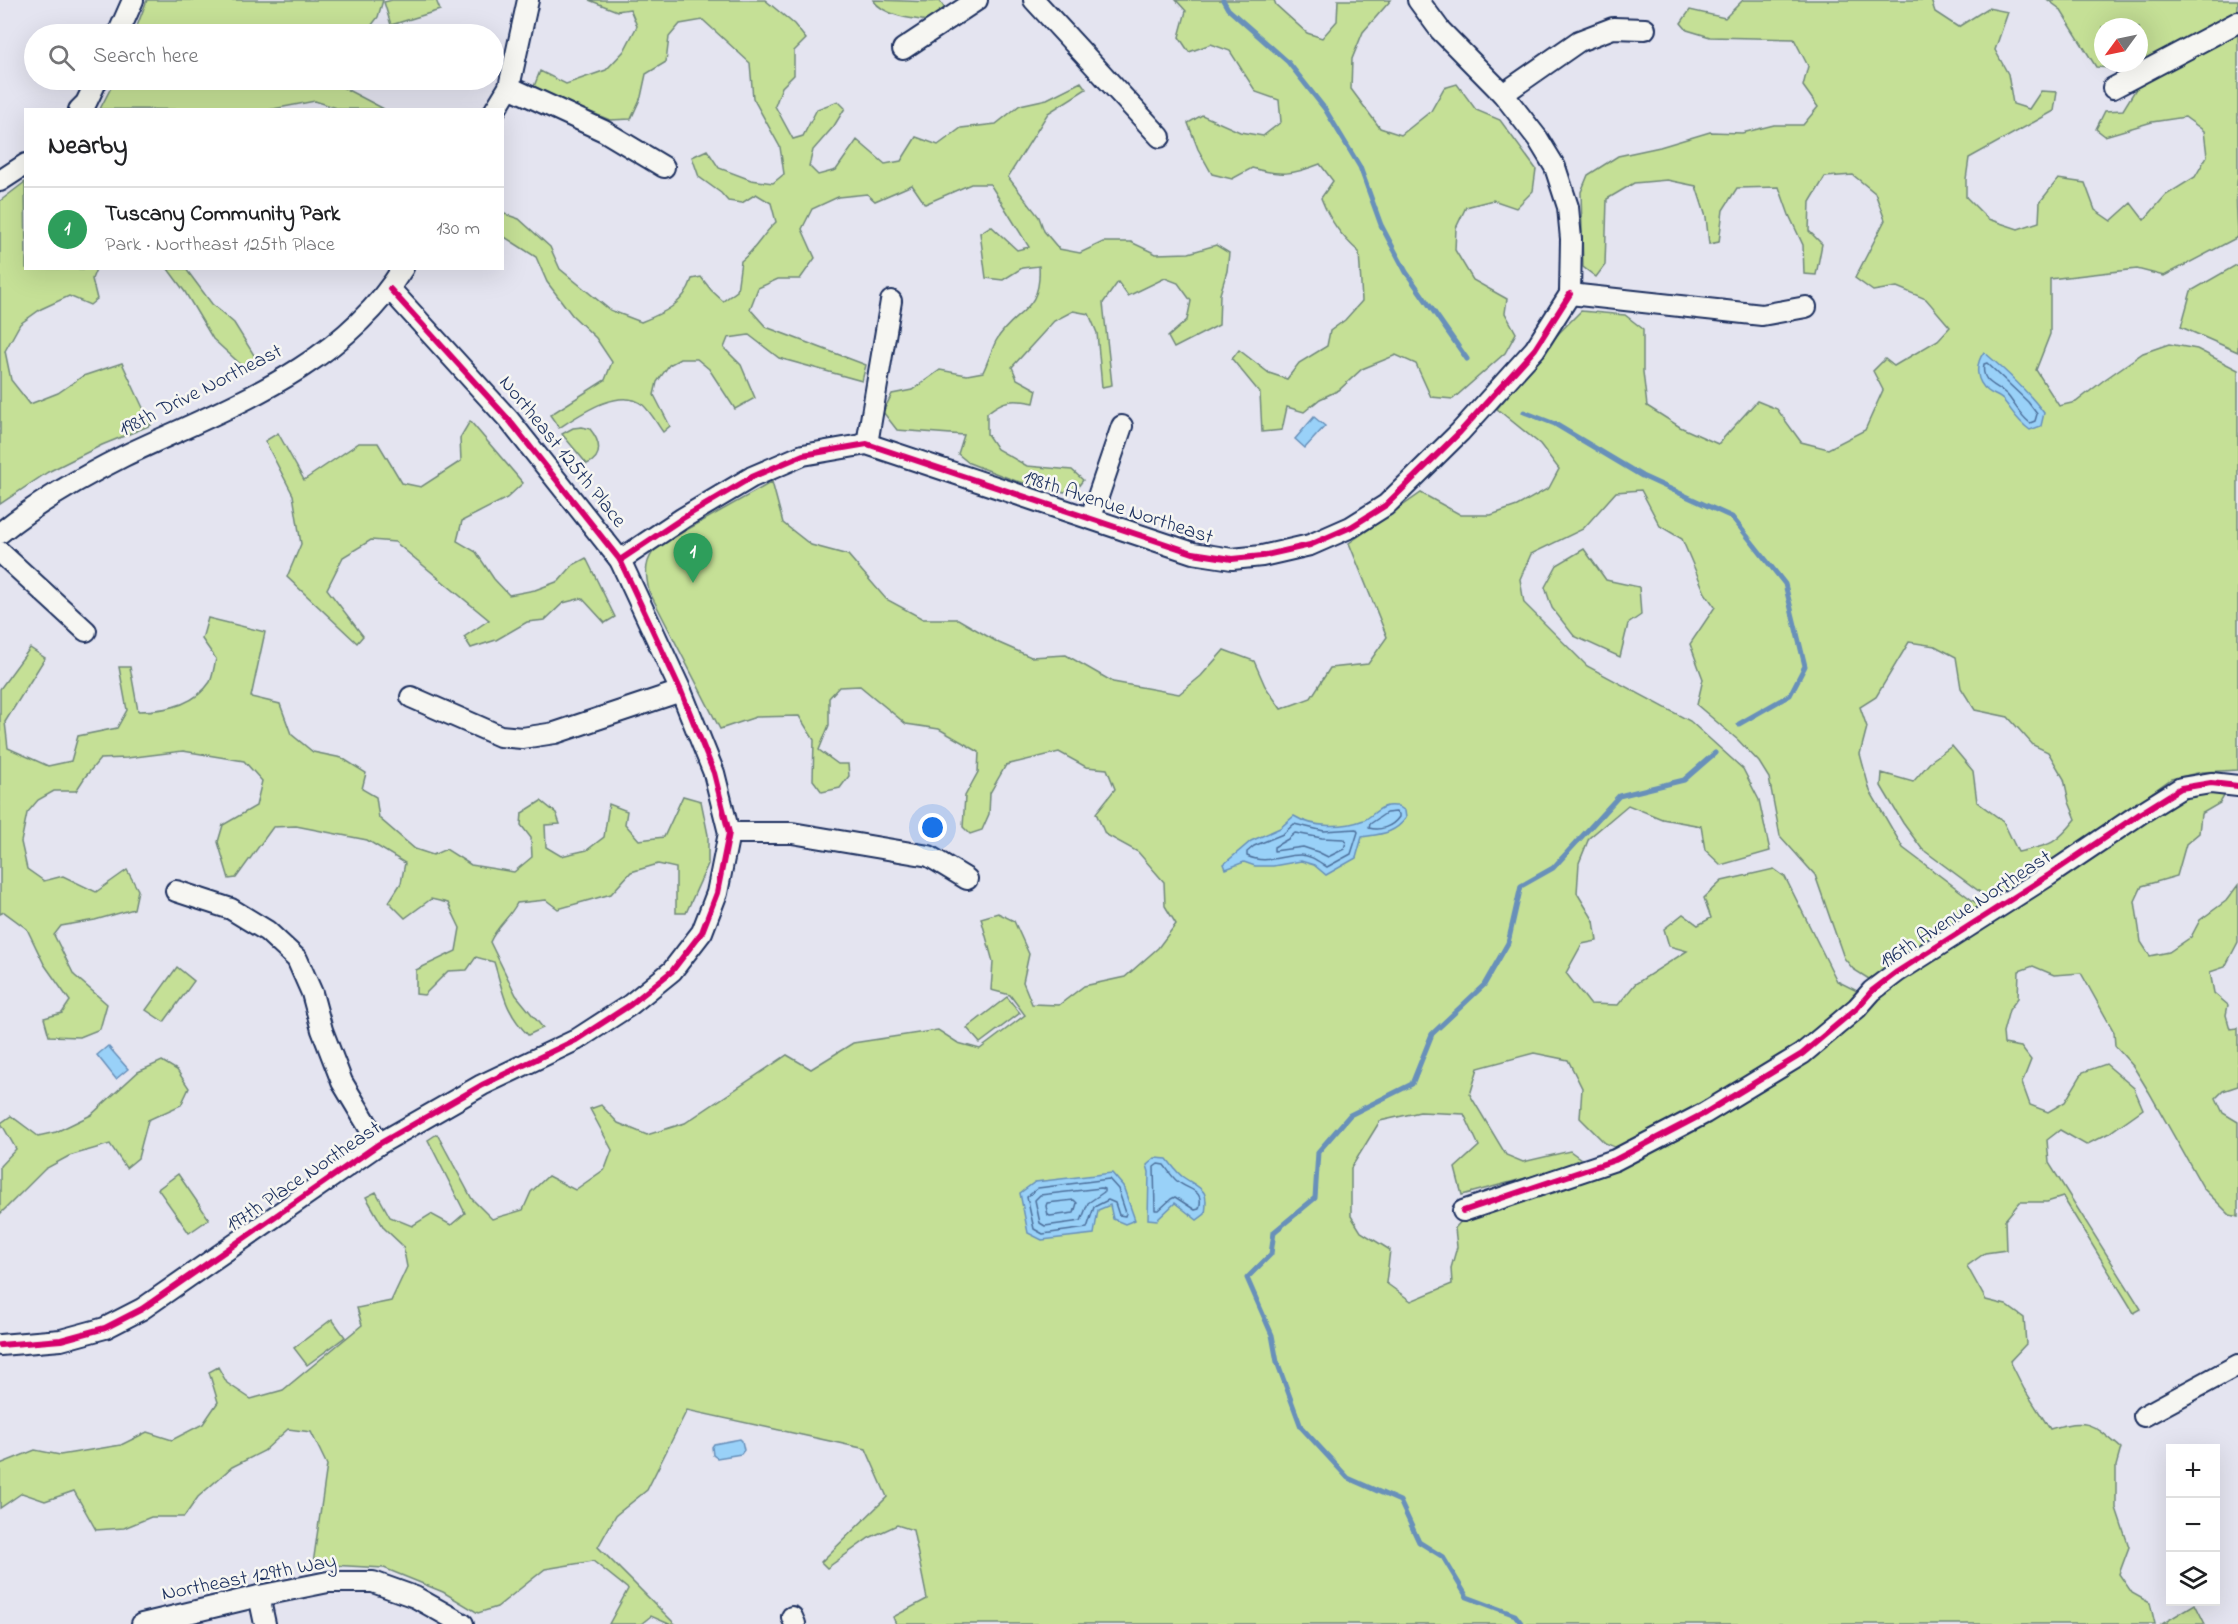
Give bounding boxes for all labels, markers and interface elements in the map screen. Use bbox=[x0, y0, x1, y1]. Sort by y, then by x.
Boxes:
north arrow bbox=[2094, 18, 2148, 72]
search box bbox=[24, 24, 504, 90]
icon: search bbox=[45, 41, 78, 74]
text: Search here bbox=[93, 41, 198, 73]
text: Nearby bbox=[48, 128, 127, 166]
text: Tuscany Community Park bbox=[105, 199, 340, 231]
text: 1 bbox=[64, 215, 71, 244]
text: 130 m bbox=[436, 215, 480, 244]
text: Park · Northeast 125th Place bbox=[105, 231, 335, 260]
street label: 198th Drive Northeast bbox=[114, 337, 288, 445]
street label: Northeast 125th Place bbox=[491, 369, 633, 535]
street label: 198th Avenue Northeast bbox=[1019, 463, 1217, 553]
pin: 1 bbox=[674, 534, 712, 583]
your location bbox=[918, 813, 947, 842]
street label: 196th Avenue Northeast bbox=[1874, 843, 2058, 977]
street label: 197th Place Northeast bbox=[221, 1114, 387, 1240]
map controls bbox=[2166, 1444, 2220, 1606]
button: + bbox=[2166, 1444, 2220, 1498]
button: − bbox=[2166, 1498, 2220, 1552]
street label: Northeast 129th Way bbox=[159, 1546, 339, 1612]
button: layers bbox=[2166, 1552, 2220, 1606]

